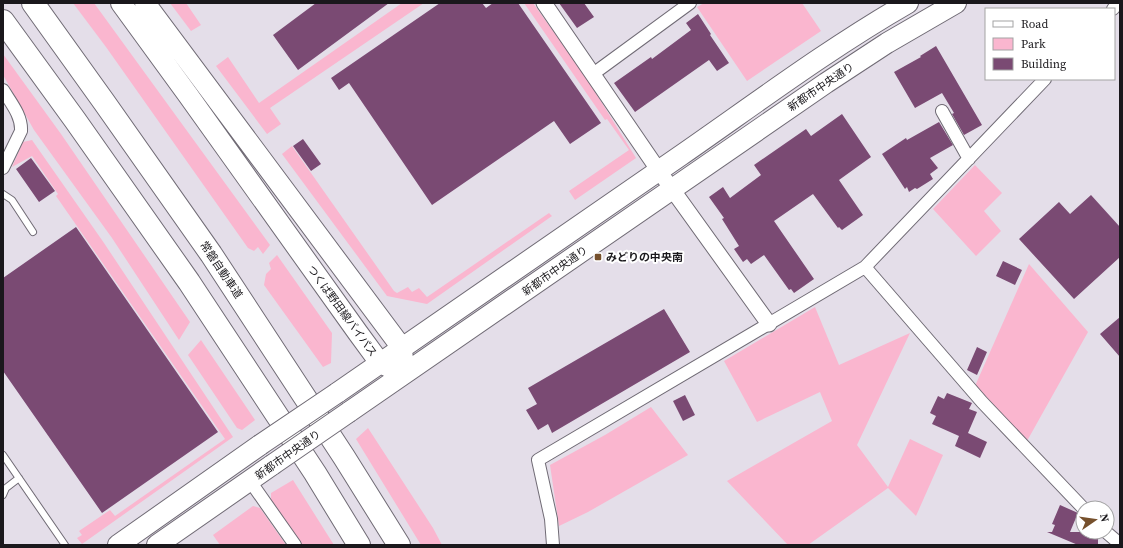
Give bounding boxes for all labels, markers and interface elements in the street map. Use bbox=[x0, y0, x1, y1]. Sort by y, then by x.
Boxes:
legend bbox=[985, 8, 1115, 80]
text: Road bbox=[1021, 16, 1048, 32]
text: Park bbox=[1021, 36, 1046, 52]
text: Building bbox=[1021, 56, 1066, 72]
street label: 新都市中央通り bbox=[785, 59, 857, 115]
street label: 常磐自動車道 bbox=[196, 238, 246, 302]
street label: 新都市中央通り bbox=[519, 243, 591, 299]
place label: みどりの中央南 bbox=[606, 250, 683, 265]
marker: みどりの中央南 bbox=[593, 252, 603, 262]
street label: つくば野田線バイパス bbox=[304, 262, 380, 360]
street label: 新都市中央通り bbox=[252, 427, 324, 483]
north arrow bbox=[1075, 500, 1115, 540]
text: N bbox=[1096, 512, 1112, 523]

